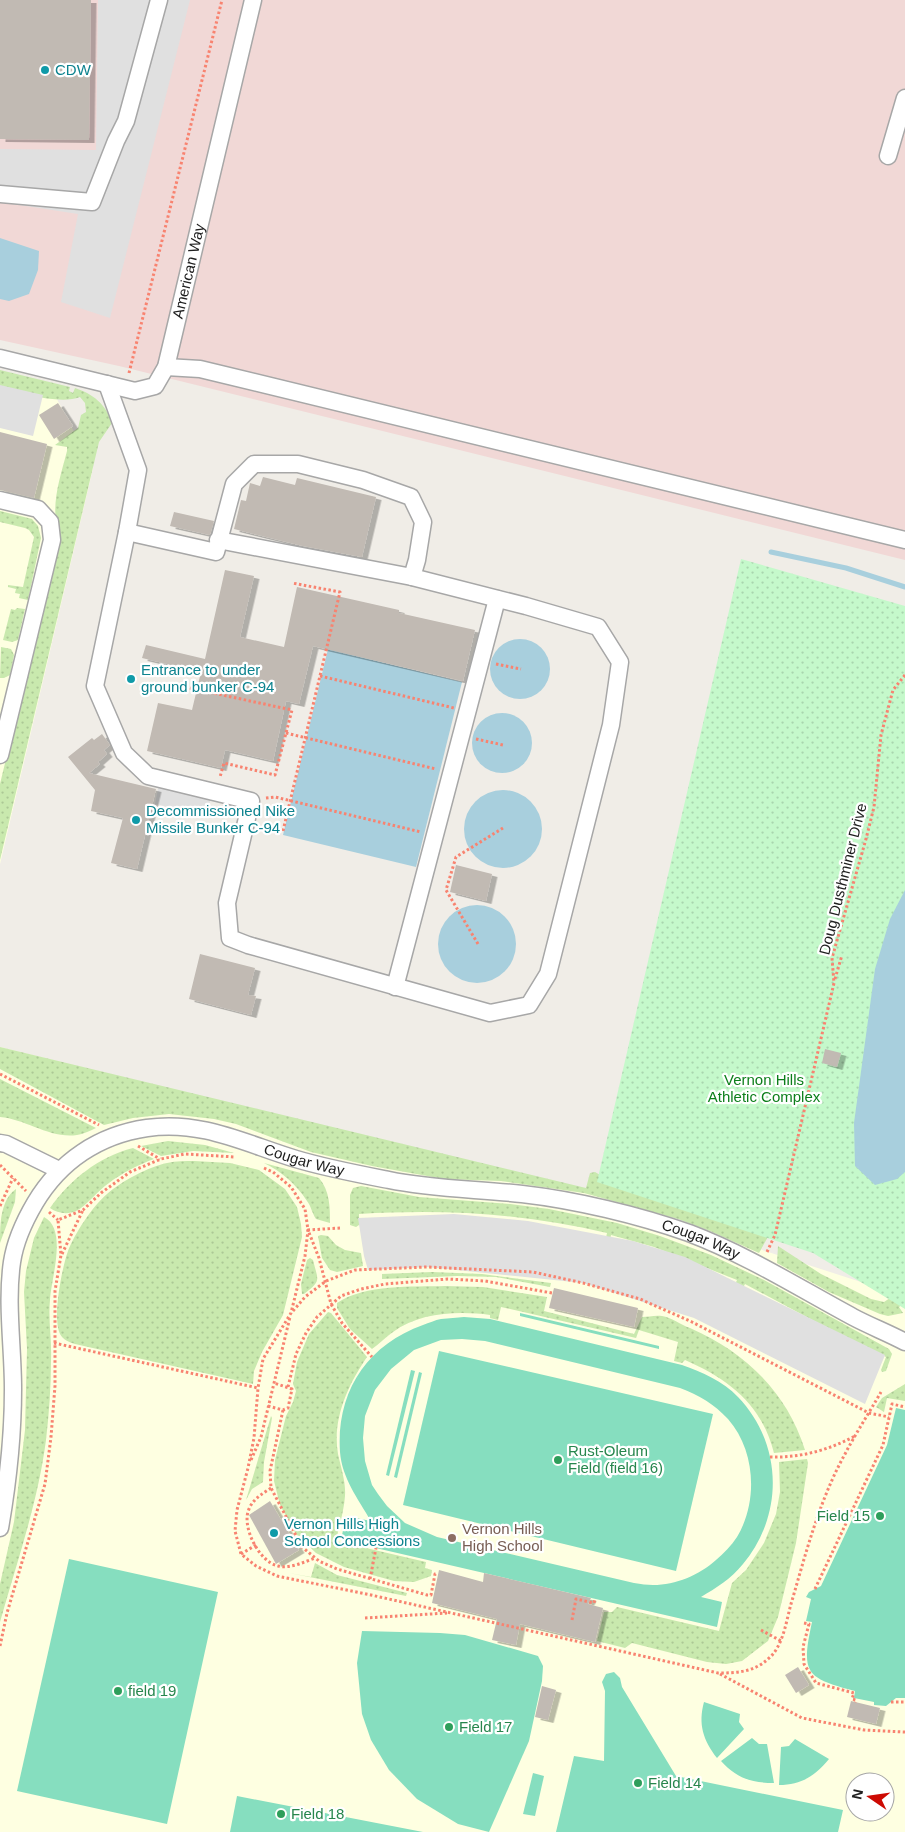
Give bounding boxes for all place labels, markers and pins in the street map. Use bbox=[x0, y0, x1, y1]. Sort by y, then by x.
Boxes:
place label: CDW bbox=[55, 61, 92, 78]
marker: CDW bbox=[39, 64, 51, 76]
place label: Entrance to under ground bunker C-94 bbox=[141, 661, 274, 695]
marker: Entrance to under ground bunker C-94 bbox=[125, 673, 137, 685]
place label: Decommissioned Nike Missile Bunker C-94 bbox=[146, 802, 295, 836]
marker: Decommissioned Nike Missile Bunker C-94 bbox=[130, 814, 142, 826]
place label: Rust-Oleum Field (field 16) bbox=[568, 1442, 663, 1476]
marker: Rust-Oleum Field (field 16) bbox=[552, 1454, 564, 1466]
place label: Field 15 bbox=[817, 1507, 870, 1524]
marker: Field 15 bbox=[874, 1510, 886, 1522]
place label: Vernon Hills High School Concessions bbox=[284, 1515, 420, 1549]
place label: Vernon Hills High School bbox=[462, 1520, 543, 1554]
marker: Vernon Hills High School Concessions bbox=[268, 1527, 280, 1539]
marker: Vernon Hills High School bbox=[446, 1532, 458, 1544]
place label: field 19 bbox=[128, 1682, 176, 1699]
marker: field 19 bbox=[112, 1685, 124, 1697]
place label: Field 17 bbox=[459, 1718, 512, 1735]
marker: Field 17 bbox=[443, 1721, 455, 1733]
place label: Field 14 bbox=[648, 1774, 701, 1791]
marker: Field 14 bbox=[632, 1777, 644, 1789]
place label: Field 18 bbox=[291, 1805, 344, 1822]
marker: Field 18 bbox=[275, 1808, 287, 1820]

